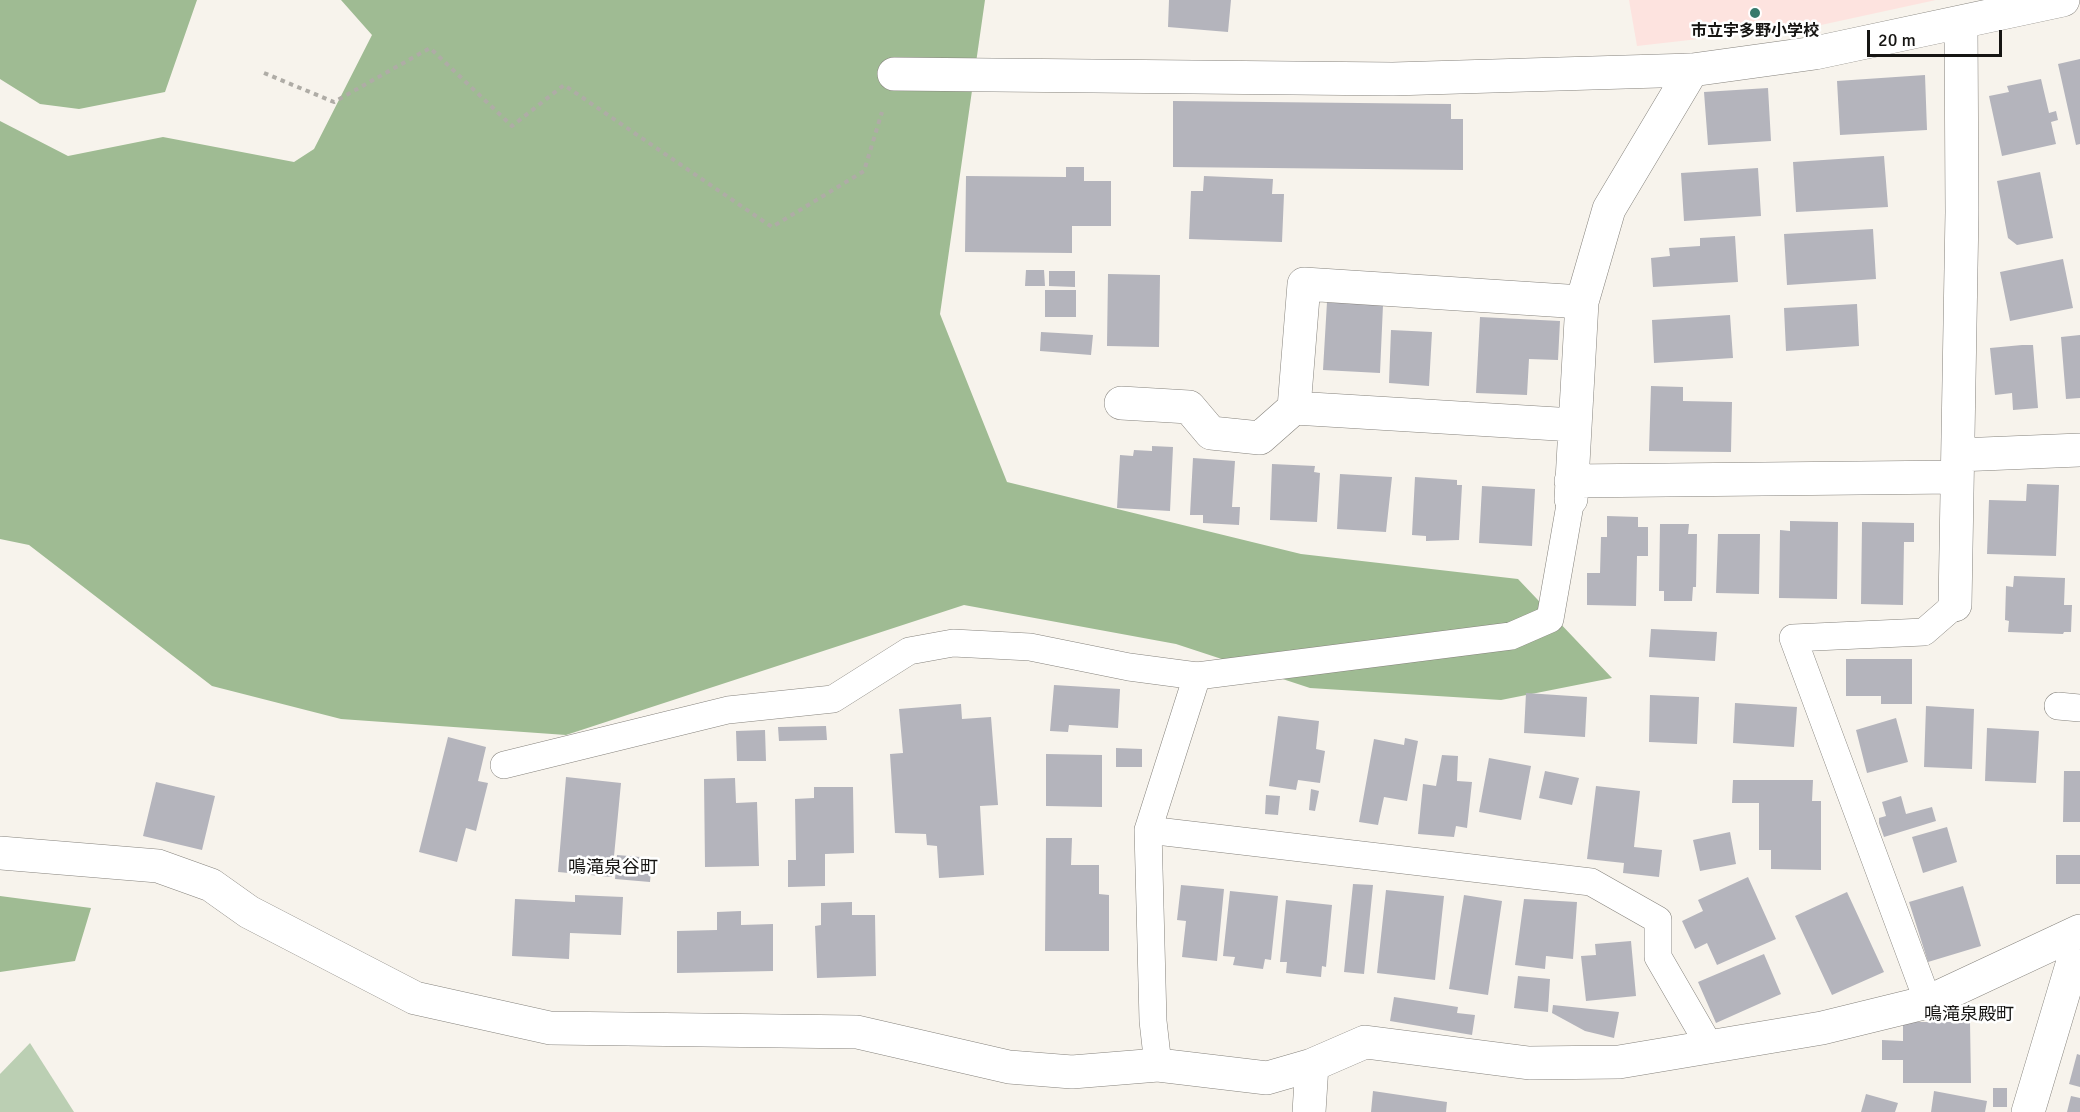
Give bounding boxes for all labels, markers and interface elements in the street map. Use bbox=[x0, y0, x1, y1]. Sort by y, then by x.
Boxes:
marker: 市立宇多野小学校 bbox=[1748, 6, 1762, 20]
scale bar bbox=[1870, 18, 2005, 56]
place label: 市立宇多野小学校 bbox=[1691, 22, 1819, 42]
text: 20 m bbox=[1878, 29, 1916, 51]
district label: 鳴滝泉谷町 bbox=[568, 857, 658, 879]
district label: 鳴滝泉殿町 bbox=[1924, 1004, 2014, 1026]

